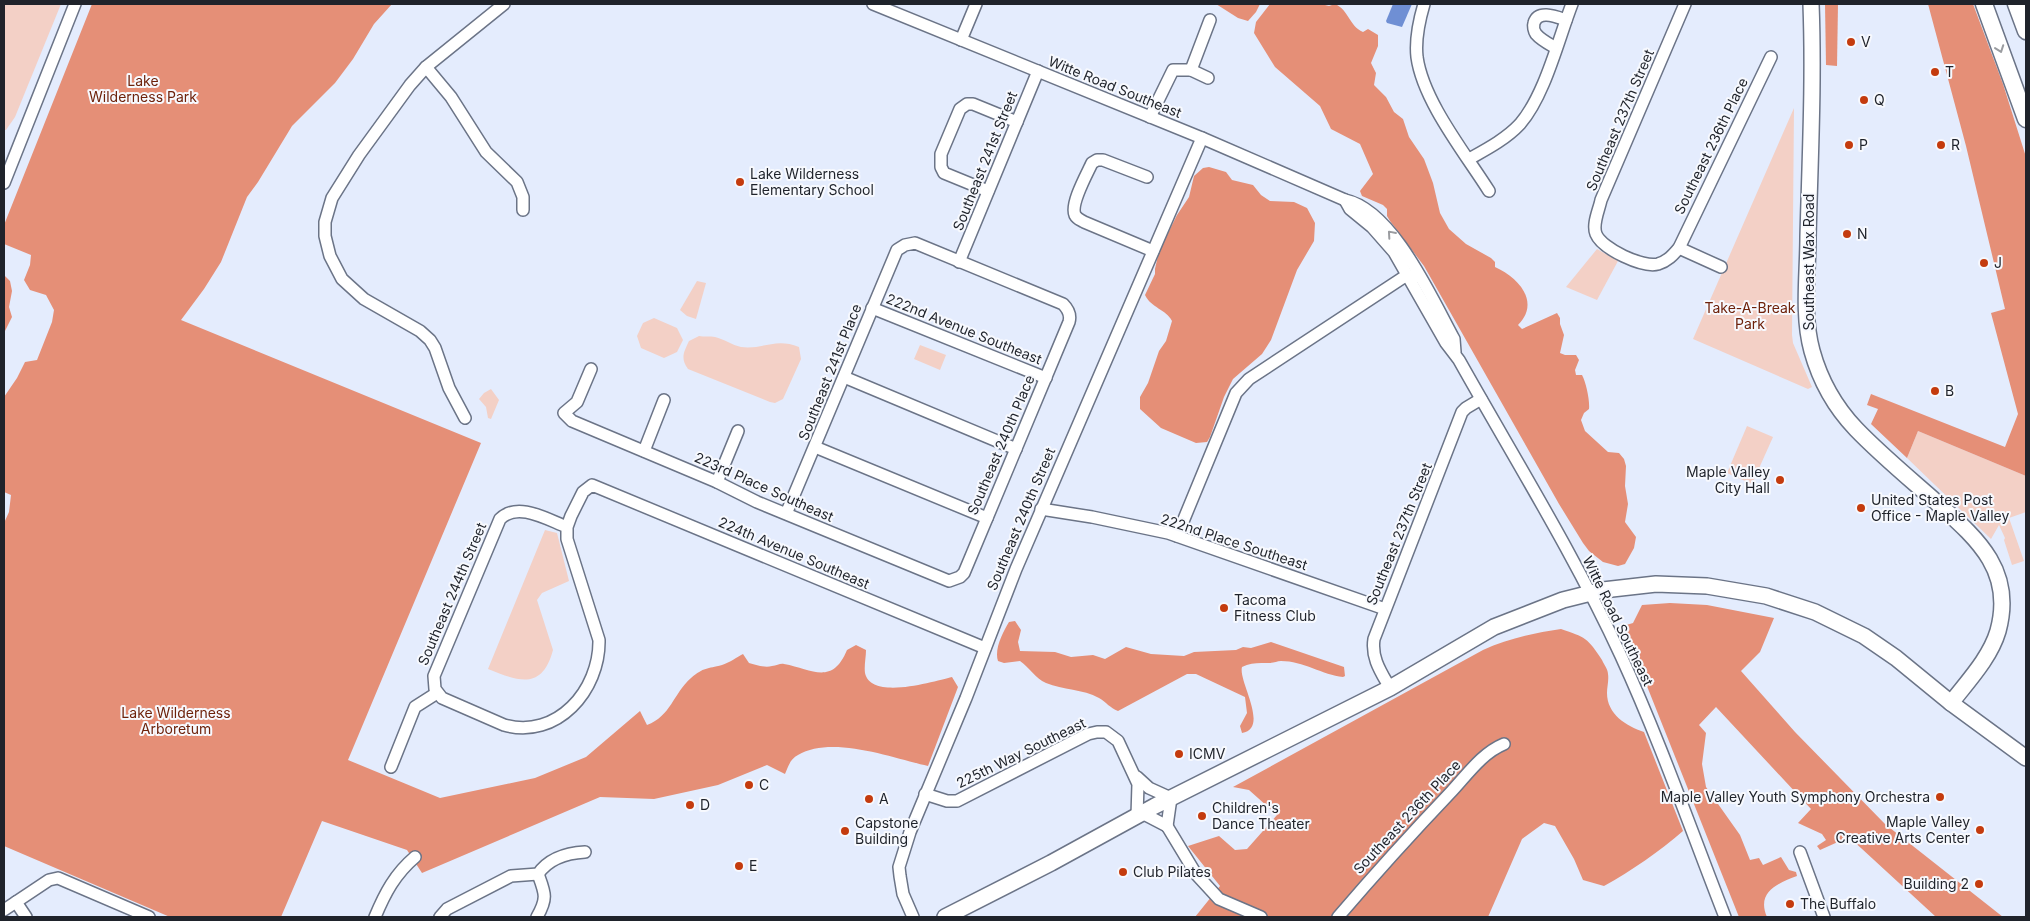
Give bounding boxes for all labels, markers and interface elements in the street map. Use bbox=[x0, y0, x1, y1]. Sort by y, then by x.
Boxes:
place label: V bbox=[1861, 33, 1871, 50]
marker: V bbox=[1845, 36, 1857, 48]
one-way arrow bbox=[1994, 45, 2004, 53]
street label: Southeast 237th Street bbox=[1582, 46, 1657, 193]
street label: Witte Road Southeast bbox=[1046, 52, 1185, 121]
place label: T bbox=[1945, 63, 1954, 80]
marker: T bbox=[1929, 66, 1941, 78]
park label: Lake Wilderness Park bbox=[89, 72, 197, 105]
street label: Southeast 236th Place bbox=[1670, 75, 1751, 217]
street label: Southeast 241st Street bbox=[949, 88, 1020, 233]
place label: Q bbox=[1874, 91, 1885, 108]
marker: Q bbox=[1858, 94, 1870, 106]
place label: P bbox=[1859, 136, 1868, 153]
place label: R bbox=[1951, 136, 1960, 153]
marker: P bbox=[1843, 139, 1855, 151]
marker: R bbox=[1935, 139, 1947, 151]
place label: Lake Wilderness Elementary School bbox=[750, 165, 874, 198]
marker: Lake Wilderness Elementary School bbox=[734, 176, 746, 188]
street label: Southeast Wax Road bbox=[1800, 194, 1817, 330]
place label: N bbox=[1857, 225, 1868, 242]
marker: N bbox=[1841, 228, 1853, 240]
one-way arrow bbox=[1387, 230, 1396, 239]
place label: J bbox=[1994, 254, 2002, 271]
marker: J bbox=[1978, 257, 1990, 269]
street label: 222nd Avenue Southeast bbox=[884, 290, 1045, 368]
park label: Take-A-Break Park bbox=[1704, 299, 1796, 332]
street label: Southeast 241st Place bbox=[794, 301, 865, 443]
street label: Southeast 240th Place bbox=[963, 372, 1038, 517]
place label: B bbox=[1945, 382, 1954, 399]
marker: B bbox=[1929, 385, 1941, 397]
street label: Southeast 240th Street bbox=[983, 445, 1058, 593]
street label: 223rd Place Southeast bbox=[692, 448, 837, 525]
street label: Southeast 237th Street bbox=[1362, 460, 1435, 607]
place label: Maple Valley City Hall bbox=[1686, 463, 1770, 496]
marker: Maple Valley City Hall bbox=[1774, 474, 1786, 486]
place label: United States Post Office - Maple Valley bbox=[1871, 491, 2009, 524]
marker: United States Post Office - Maple Valley bbox=[1855, 502, 1867, 514]
street label: 222nd Place Southeast bbox=[1159, 510, 1310, 573]
street label: 224th Avenue Southeast bbox=[716, 513, 873, 592]
street label: Southeast 244th Street bbox=[414, 520, 489, 668]
street label: Witte Road Southeast bbox=[1580, 553, 1657, 689]
place label: Tacoma Fitness Club bbox=[1234, 591, 1316, 624]
marker: Tacoma Fitness Club bbox=[1218, 602, 1230, 614]
park label: Lake Wilderness Arboretum bbox=[121, 704, 231, 737]
street label: 225th Way Southeast bbox=[953, 714, 1089, 791]
place label: ICMV bbox=[1189, 745, 1226, 762]
marker: ICMV bbox=[1173, 748, 1185, 760]
street label: Southeast 236th Place bbox=[1349, 756, 1464, 877]
place label: C bbox=[759, 776, 769, 793]
marker: C bbox=[743, 779, 755, 791]
place label: Maple Valley Youth Symphony Orchestra bbox=[1661, 788, 1930, 805]
place label: A bbox=[879, 790, 889, 807]
marker: Maple Valley Youth Symphony Orchestra bbox=[1934, 791, 1946, 803]
marker: A bbox=[863, 793, 875, 805]
place label: D bbox=[700, 796, 710, 813]
marker: D bbox=[684, 799, 696, 811]
place label: Children's Dance Theater bbox=[1212, 799, 1310, 832]
marker: Children's Dance Theater bbox=[1196, 810, 1208, 822]
place label: Maple Valley Creative Arts Center bbox=[1835, 813, 1970, 846]
place label: Capstone Building bbox=[855, 814, 918, 847]
marker: Maple Valley Creative Arts Center bbox=[1974, 824, 1986, 836]
marker: Capstone Building bbox=[839, 825, 851, 837]
place label: E bbox=[749, 857, 757, 874]
marker: E bbox=[733, 860, 745, 872]
place label: Club Pilates bbox=[1133, 863, 1211, 880]
marker: Club Pilates bbox=[1117, 866, 1129, 878]
place label: Building 2 bbox=[1903, 875, 1969, 892]
marker: Building 2 bbox=[1973, 878, 1985, 890]
place label: The Buffalo bbox=[1800, 895, 1876, 912]
marker: The Buffalo bbox=[1784, 898, 1796, 910]

